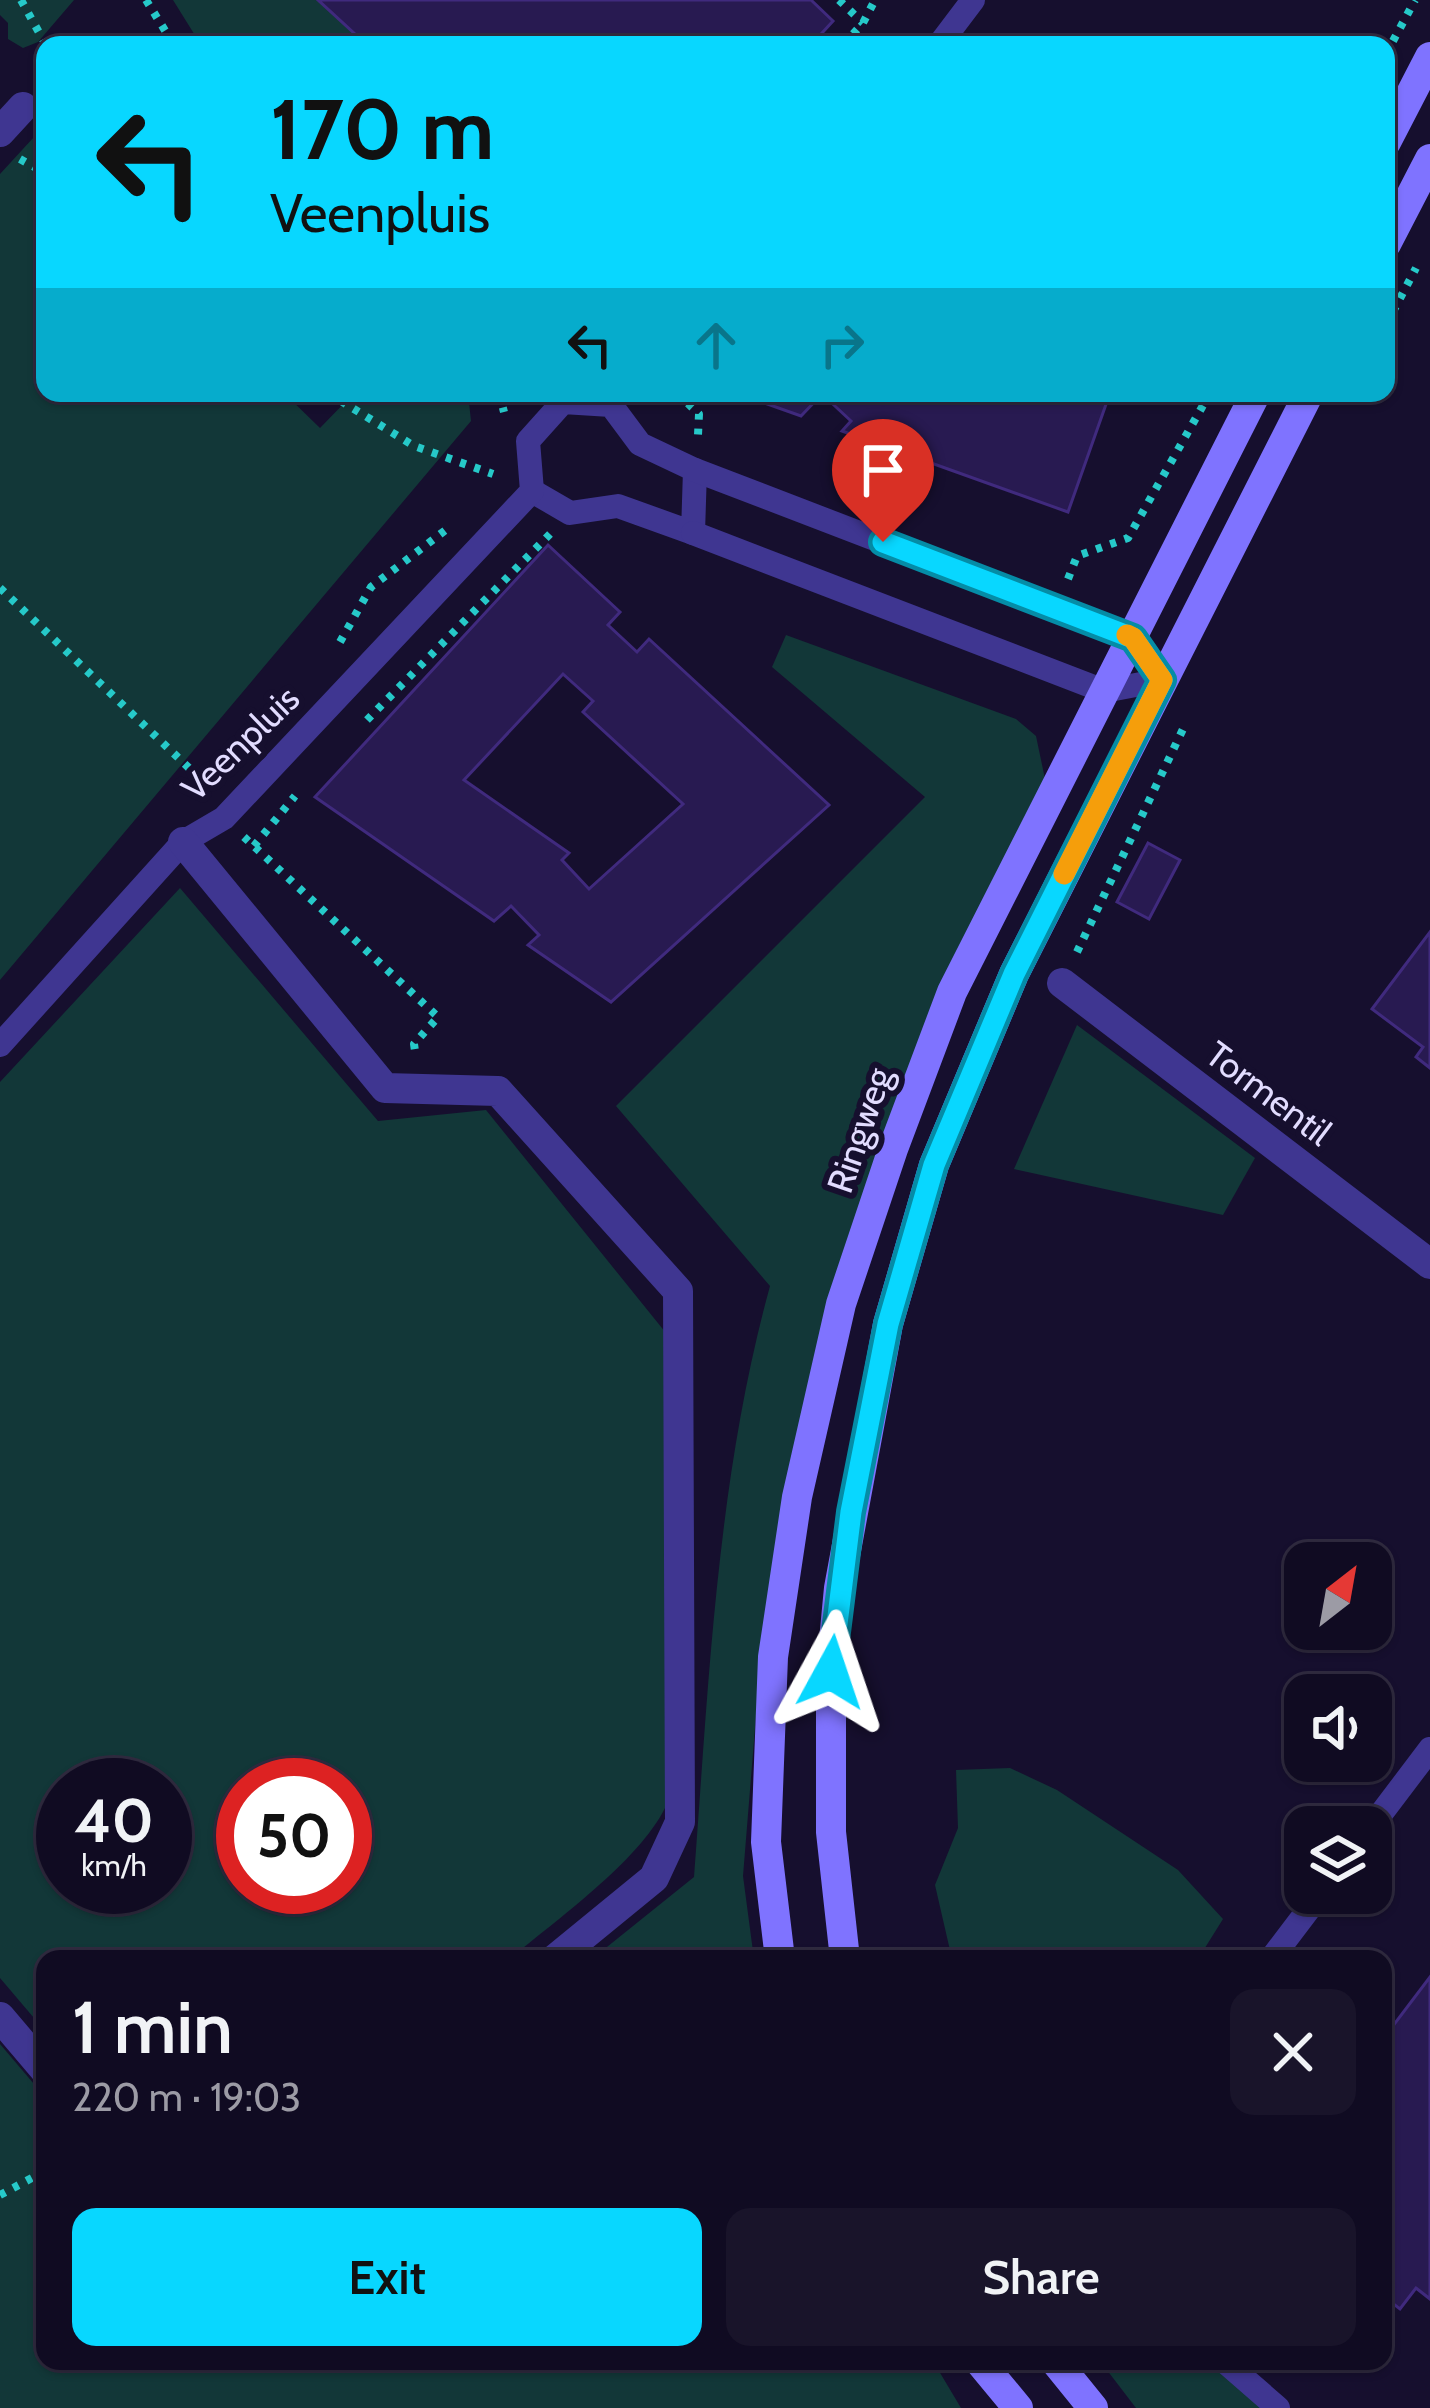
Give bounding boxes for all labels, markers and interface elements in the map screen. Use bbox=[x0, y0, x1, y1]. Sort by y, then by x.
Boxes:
text: 170 m bbox=[270, 78, 494, 180]
icon: left bbox=[72, 84, 228, 240]
text: Veenpluis bbox=[270, 180, 490, 246]
icon: left bbox=[557, 312, 623, 378]
icon: ahead bbox=[683, 312, 749, 378]
icon: right bbox=[809, 312, 875, 378]
pin bbox=[832, 419, 934, 542]
icon: arrive bbox=[850, 437, 916, 503]
street label: Veenpluis bbox=[172, 676, 308, 810]
street label: Tormentil bbox=[1198, 1032, 1341, 1155]
street label: Ringweg bbox=[817, 1061, 901, 1198]
north arrow bbox=[1284, 1542, 1392, 1650]
map controls bbox=[1284, 1542, 1392, 1914]
position arrow bbox=[768, 1609, 894, 1735]
button: sound bbox=[1284, 1674, 1392, 1782]
speed limit sign: 50 bbox=[216, 1758, 372, 1914]
text: 40 bbox=[74, 1784, 154, 1857]
button: layers bbox=[1284, 1806, 1392, 1914]
text: km/h bbox=[81, 1847, 147, 1884]
text: 1 min bbox=[72, 1984, 233, 2071]
button: close bbox=[1230, 1989, 1356, 2115]
text: 220 m · 19:03 bbox=[72, 2073, 301, 2121]
button: Exit bbox=[72, 2208, 702, 2346]
button: Share bbox=[726, 2208, 1356, 2346]

